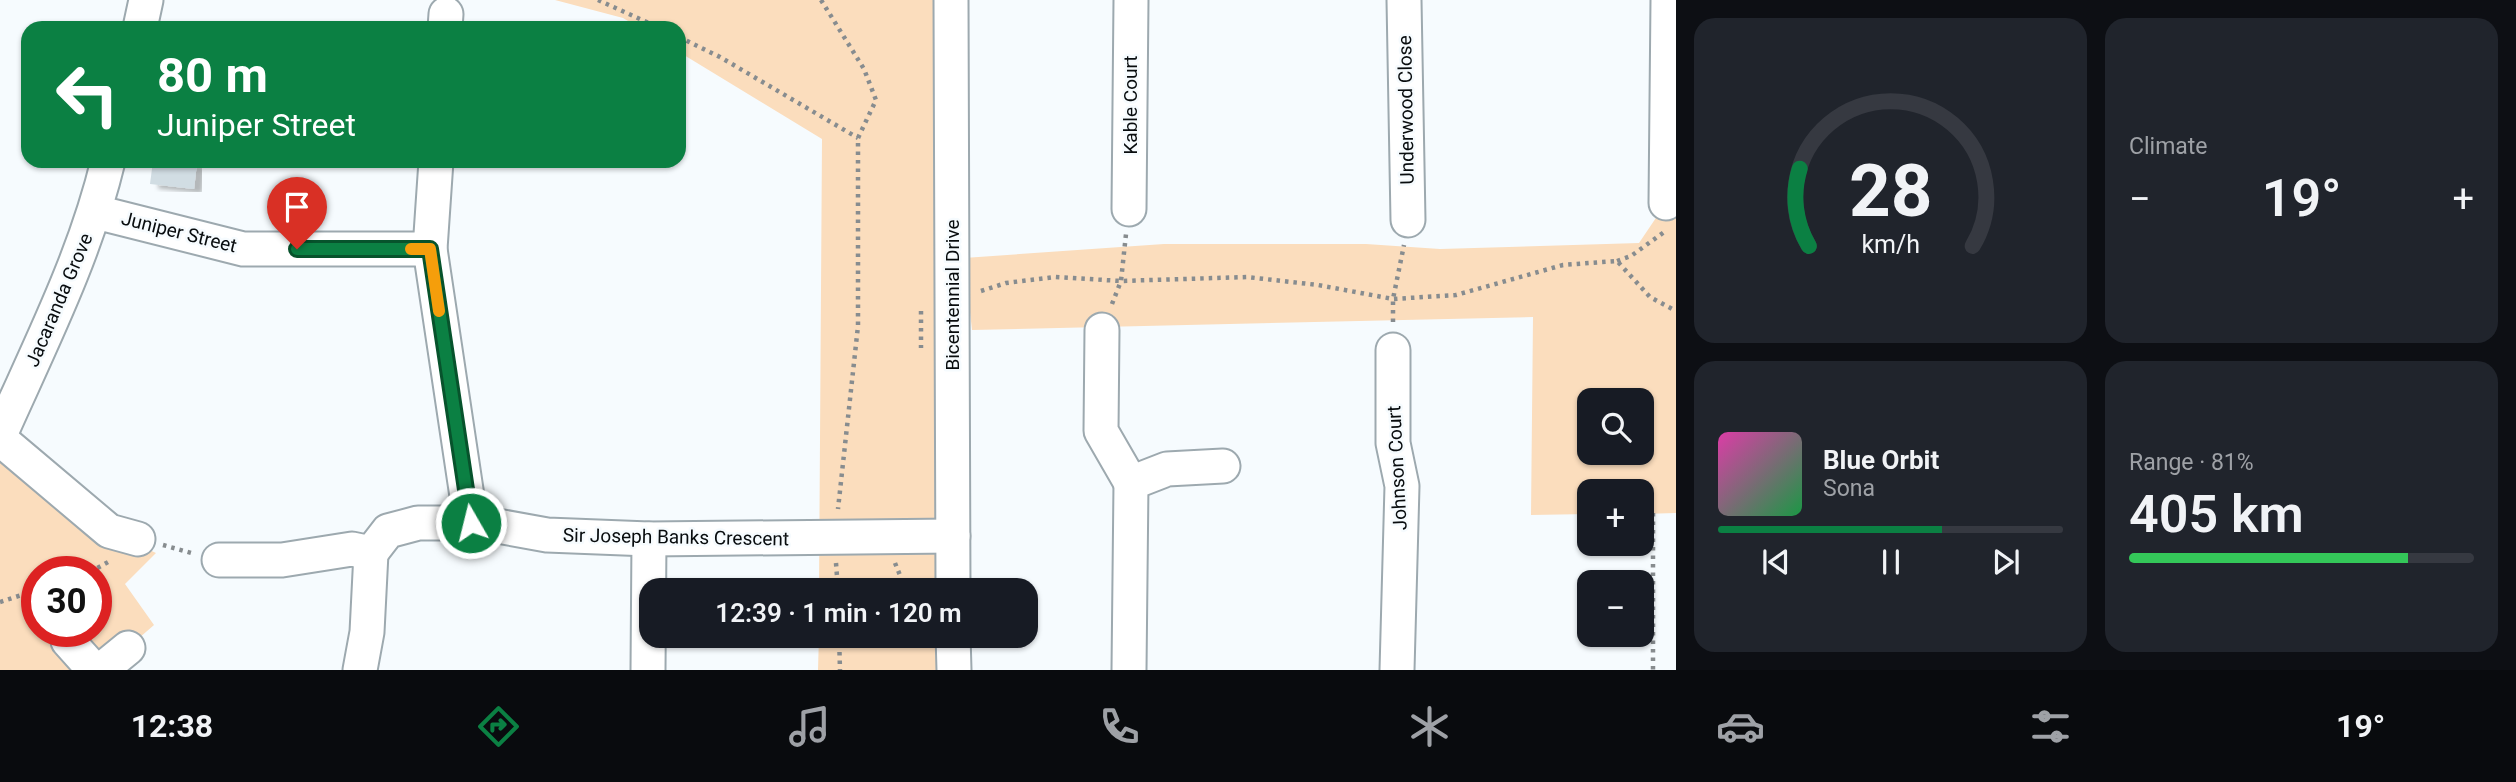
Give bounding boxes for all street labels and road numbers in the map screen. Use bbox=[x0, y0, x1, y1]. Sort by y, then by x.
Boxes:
street label: Underwood Close bbox=[1393, 35, 1419, 185]
street label: Kable Court bbox=[1119, 55, 1142, 155]
street label: Juniper Street bbox=[119, 207, 239, 257]
street label: Bicentennial Drive bbox=[941, 219, 964, 371]
street label: Jacaranda Grove bbox=[21, 230, 97, 370]
street label: Johnson Court bbox=[1382, 405, 1412, 531]
street label: Sir Joseph Banks Crescent bbox=[563, 524, 789, 550]

